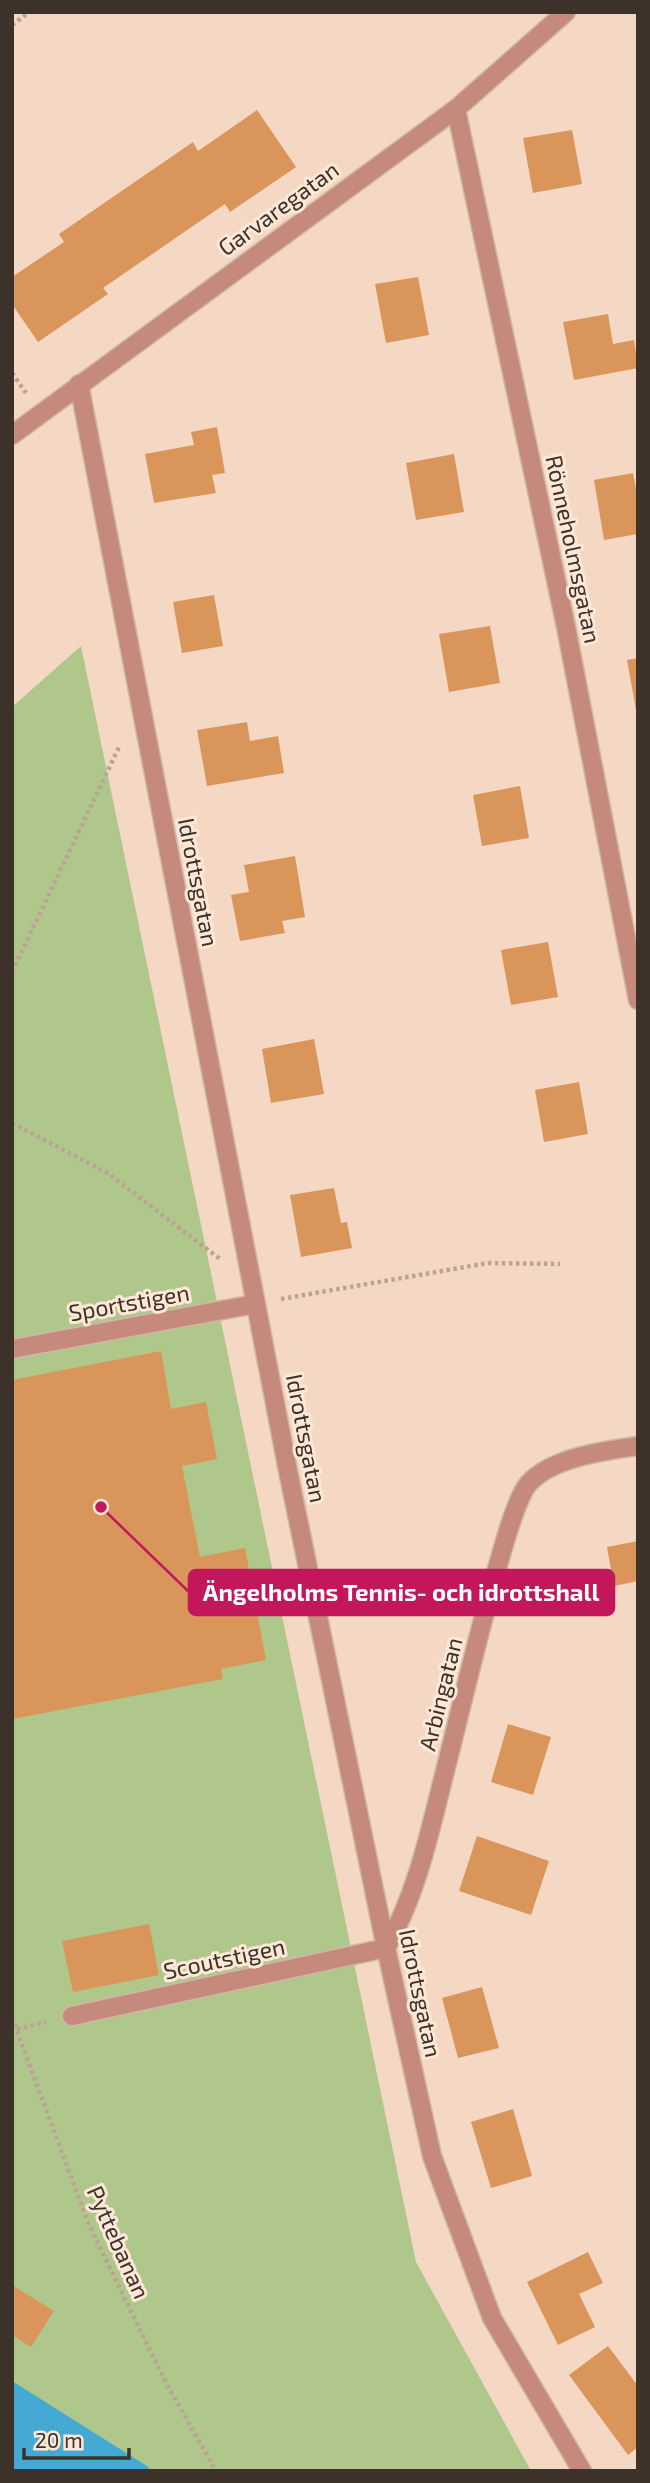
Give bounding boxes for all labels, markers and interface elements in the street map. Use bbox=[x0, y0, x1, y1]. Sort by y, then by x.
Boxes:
street label: Garvaregatan bbox=[212, 155, 344, 261]
street label: Rönneholmsgatan bbox=[540, 452, 608, 646]
street label: Idrottsgatan bbox=[173, 815, 225, 949]
street label: Sportstigen bbox=[67, 1278, 191, 1326]
street label: Idrottsgatan bbox=[281, 1371, 333, 1505]
callout: Ängelholms Tennis- och idrottshall bbox=[189, 1570, 614, 1615]
text: Ängelholms Tennis- och idrottshall bbox=[203, 1577, 599, 1606]
street label: Arbingatan bbox=[412, 1634, 468, 1754]
street label: Idrottsgatan bbox=[394, 1926, 448, 2060]
street label: Scoutstigen bbox=[161, 1931, 287, 1985]
street label: Pyttebanan bbox=[82, 2181, 156, 2303]
scale bar bbox=[24, 2416, 130, 2460]
text: 20 m bbox=[35, 2427, 83, 2452]

